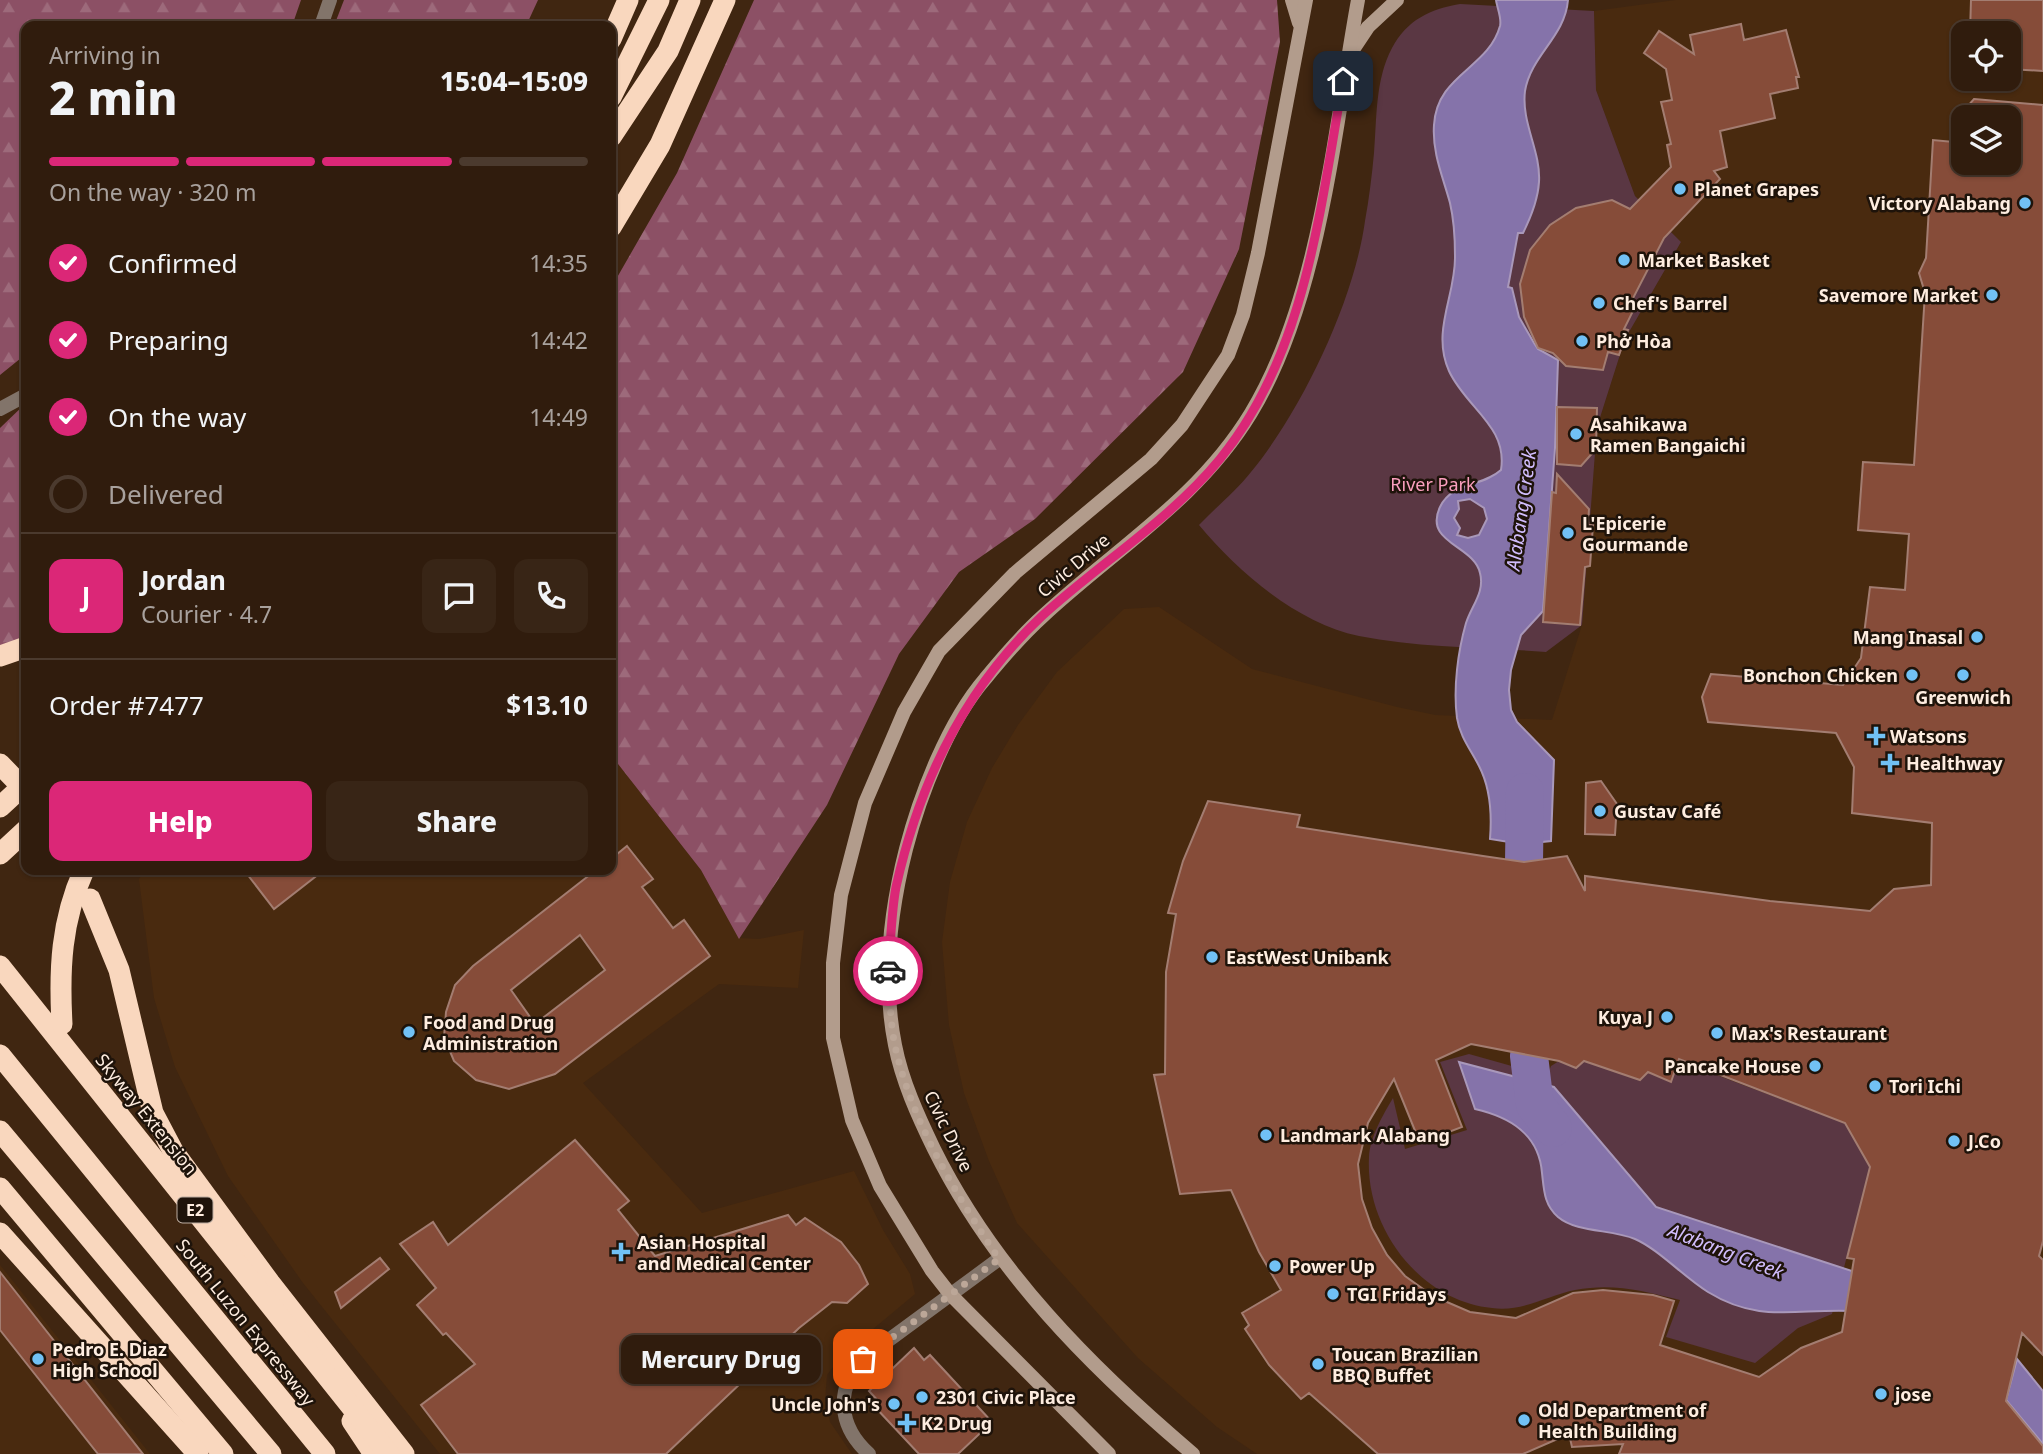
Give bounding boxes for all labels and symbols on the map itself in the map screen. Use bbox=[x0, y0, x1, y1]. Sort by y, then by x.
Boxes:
pin bbox=[1313, 51, 1373, 111]
place label: Planet Grapes bbox=[1694, 177, 1819, 201]
marker: Planet Grapes bbox=[1672, 181, 1688, 197]
place label: Victory Alabang bbox=[1869, 191, 2011, 215]
marker: Victory Alabang bbox=[2017, 195, 2033, 211]
place label: Market Basket bbox=[1638, 248, 1770, 272]
marker: Market Basket bbox=[1616, 252, 1632, 268]
place label: Savemore Market bbox=[1819, 283, 1978, 307]
marker: Savemore Market bbox=[1984, 287, 2000, 303]
place label: Chef's Barrel bbox=[1613, 291, 1728, 315]
marker: Chef's Barrel bbox=[1591, 295, 1607, 311]
place label: Phở Hòa bbox=[1596, 329, 1672, 353]
marker: Phở Hòa bbox=[1574, 333, 1590, 349]
place label: Asahikawa Ramen Bangaichi bbox=[1590, 412, 1746, 457]
marker: Asahikawa Ramen Bangaichi bbox=[1568, 426, 1584, 442]
water label: Alabang Creek bbox=[1499, 447, 1542, 574]
park label: River Park bbox=[1390, 472, 1476, 496]
place label: L'Epicerie Gourmande bbox=[1582, 511, 1688, 556]
marker: L'Epicerie Gourmande bbox=[1560, 525, 1576, 541]
street label: Civic Drive bbox=[1032, 528, 1114, 602]
place label: Mang Inasal bbox=[1853, 625, 1963, 649]
marker: Mang Inasal bbox=[1969, 629, 1985, 645]
place label: Bonchon Chicken bbox=[1743, 663, 1898, 687]
marker: Bonchon Chicken bbox=[1904, 667, 1920, 683]
marker: Greenwich bbox=[1955, 667, 1971, 683]
place label: Greenwich bbox=[1915, 685, 2011, 709]
place label: Watsons bbox=[1890, 724, 1967, 748]
marker: Watsons bbox=[1868, 728, 1884, 744]
place label: Healthway bbox=[1906, 751, 2003, 775]
marker: Healthway bbox=[1880, 753, 1900, 773]
place label: Gustav Café bbox=[1614, 799, 1721, 823]
marker: Gustav Café bbox=[1592, 803, 1608, 819]
courier bbox=[853, 936, 923, 1006]
place label: EastWest Unibank bbox=[1226, 945, 1390, 969]
marker: EastWest Unibank bbox=[1204, 949, 1220, 965]
place label: Kuya J bbox=[1598, 1005, 1653, 1029]
marker: Kuya J bbox=[1659, 1009, 1675, 1025]
place label: Food and Drug Administration bbox=[423, 1010, 558, 1055]
place label: Max's Restaurant bbox=[1731, 1021, 1887, 1045]
marker: Food and Drug Administration bbox=[401, 1024, 417, 1040]
marker: Max's Restaurant bbox=[1709, 1025, 1725, 1041]
street label: Skyway Extension bbox=[91, 1048, 203, 1180]
place label: Pancake House bbox=[1664, 1054, 1801, 1078]
marker: Pancake House bbox=[1807, 1058, 1823, 1074]
place label: Tori Ichi bbox=[1889, 1074, 1961, 1098]
marker: Tori Ichi bbox=[1867, 1078, 1883, 1094]
street label: Civic Drive bbox=[919, 1086, 979, 1176]
place label: Landmark Alabang bbox=[1280, 1123, 1450, 1147]
marker: Landmark Alabang bbox=[1258, 1127, 1274, 1143]
place label: J.Co bbox=[1966, 1129, 2001, 1153]
marker: J.Co bbox=[1946, 1133, 1962, 1149]
road number: E2 bbox=[178, 1198, 212, 1222]
water label: Alabang Creek bbox=[1663, 1216, 1788, 1285]
place label: Asian Hospital and Medical Center bbox=[637, 1230, 811, 1275]
street label: South Luzon Expressway bbox=[171, 1233, 321, 1411]
marker: Asian Hospital and Medical Center bbox=[611, 1242, 631, 1262]
place label: Power Up bbox=[1289, 1254, 1375, 1278]
marker: Power Up bbox=[1267, 1258, 1283, 1274]
place label: TGI Fridays bbox=[1347, 1282, 1447, 1306]
marker: TGI Fridays bbox=[1325, 1286, 1341, 1302]
pin bbox=[833, 1329, 893, 1389]
callout: Mercury Drug bbox=[622, 1334, 821, 1384]
place label: Pedro E. Diaz High School bbox=[52, 1337, 167, 1382]
place label: Toucan Brazilian BBQ Buffet bbox=[1332, 1342, 1478, 1387]
marker: Pedro E. Diaz High School bbox=[30, 1351, 46, 1367]
marker: Toucan Brazilian BBQ Buffet bbox=[1310, 1356, 1326, 1372]
place label: jose bbox=[1894, 1382, 1931, 1406]
place label: 2301 Civic Place bbox=[936, 1385, 1076, 1409]
marker: jose bbox=[1873, 1386, 1889, 1402]
marker: 2301 Civic Place bbox=[914, 1389, 930, 1405]
place label: Uncle John's bbox=[771, 1392, 880, 1416]
marker: Uncle John's bbox=[886, 1396, 902, 1412]
place label: Old Department of Health Building bbox=[1538, 1398, 1707, 1443]
place label: K2 Drug bbox=[921, 1411, 992, 1435]
marker: Old Department of Health Building bbox=[1516, 1412, 1532, 1428]
marker: K2 Drug bbox=[899, 1415, 915, 1431]

